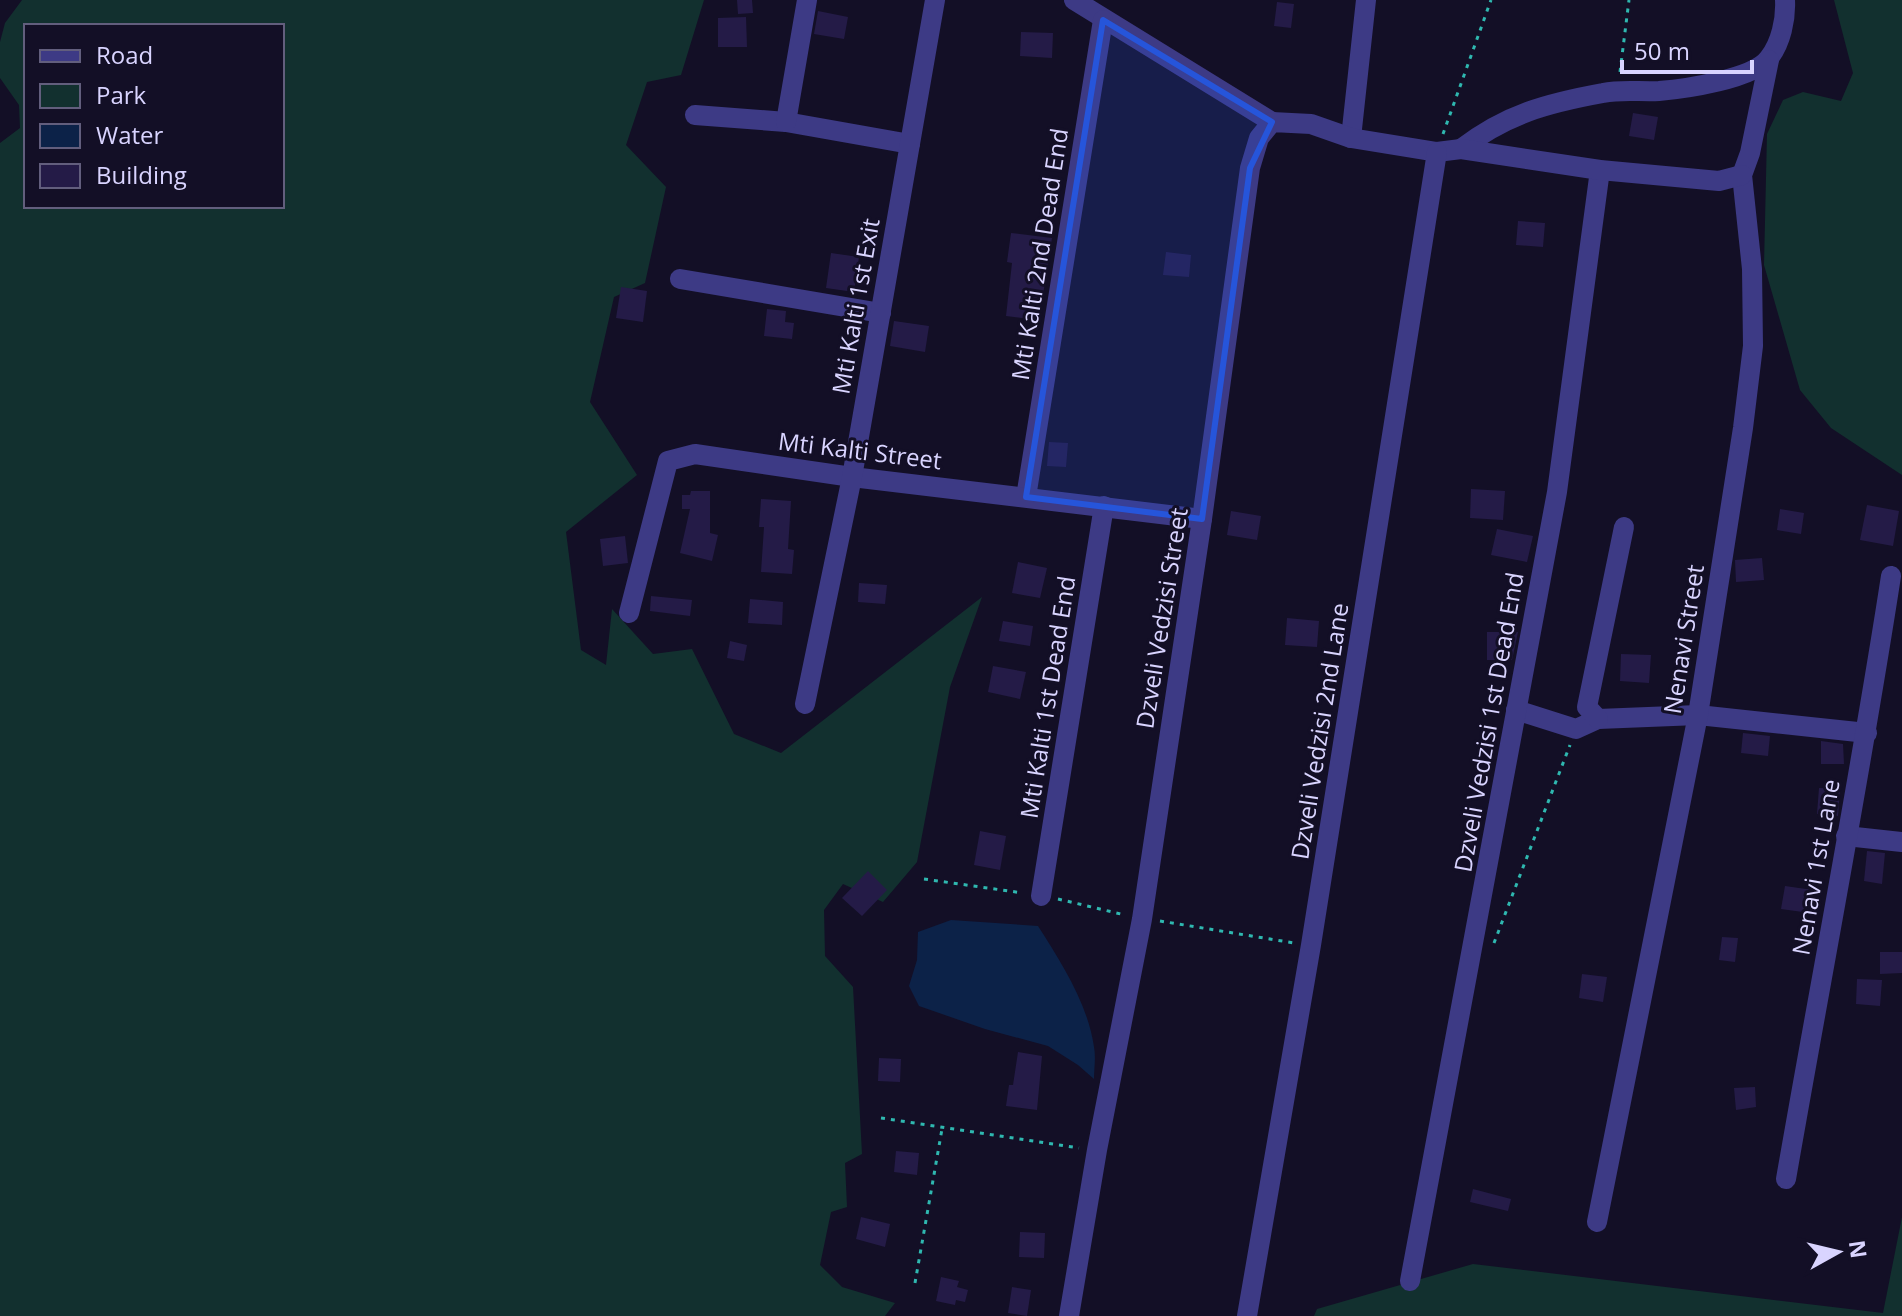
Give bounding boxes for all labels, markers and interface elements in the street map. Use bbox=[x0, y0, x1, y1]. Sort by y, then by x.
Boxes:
legend bbox=[24, 24, 284, 208]
scale bar bbox=[1622, 24, 1752, 74]
text: 50 m bbox=[1634, 34, 1690, 67]
text: Road bbox=[96, 38, 153, 71]
text: Park bbox=[96, 78, 147, 111]
text: Water bbox=[96, 118, 164, 151]
street label: Mti Kalti 2nd Dead End bbox=[1003, 126, 1075, 382]
text: Building bbox=[96, 158, 187, 191]
street label: Mti Kalti 1st Exit bbox=[823, 216, 887, 396]
street label: Mti Kalti Street bbox=[776, 424, 944, 476]
street label: Dzveli Vedzisi Street bbox=[1127, 505, 1195, 731]
street label: Nenavi Street bbox=[1655, 562, 1711, 716]
street label: Dzveli Vedzisi 1st Dead End bbox=[1445, 570, 1531, 874]
street label: Mti Kalti 1st Dead End bbox=[1012, 573, 1082, 821]
street label: Dzveli Vedzisi 2nd Lane bbox=[1282, 600, 1356, 862]
street label: Nenavi 1st Lane bbox=[1783, 777, 1847, 957]
north arrow bbox=[1798, 1212, 1878, 1292]
text: N bbox=[1843, 1238, 1875, 1260]

